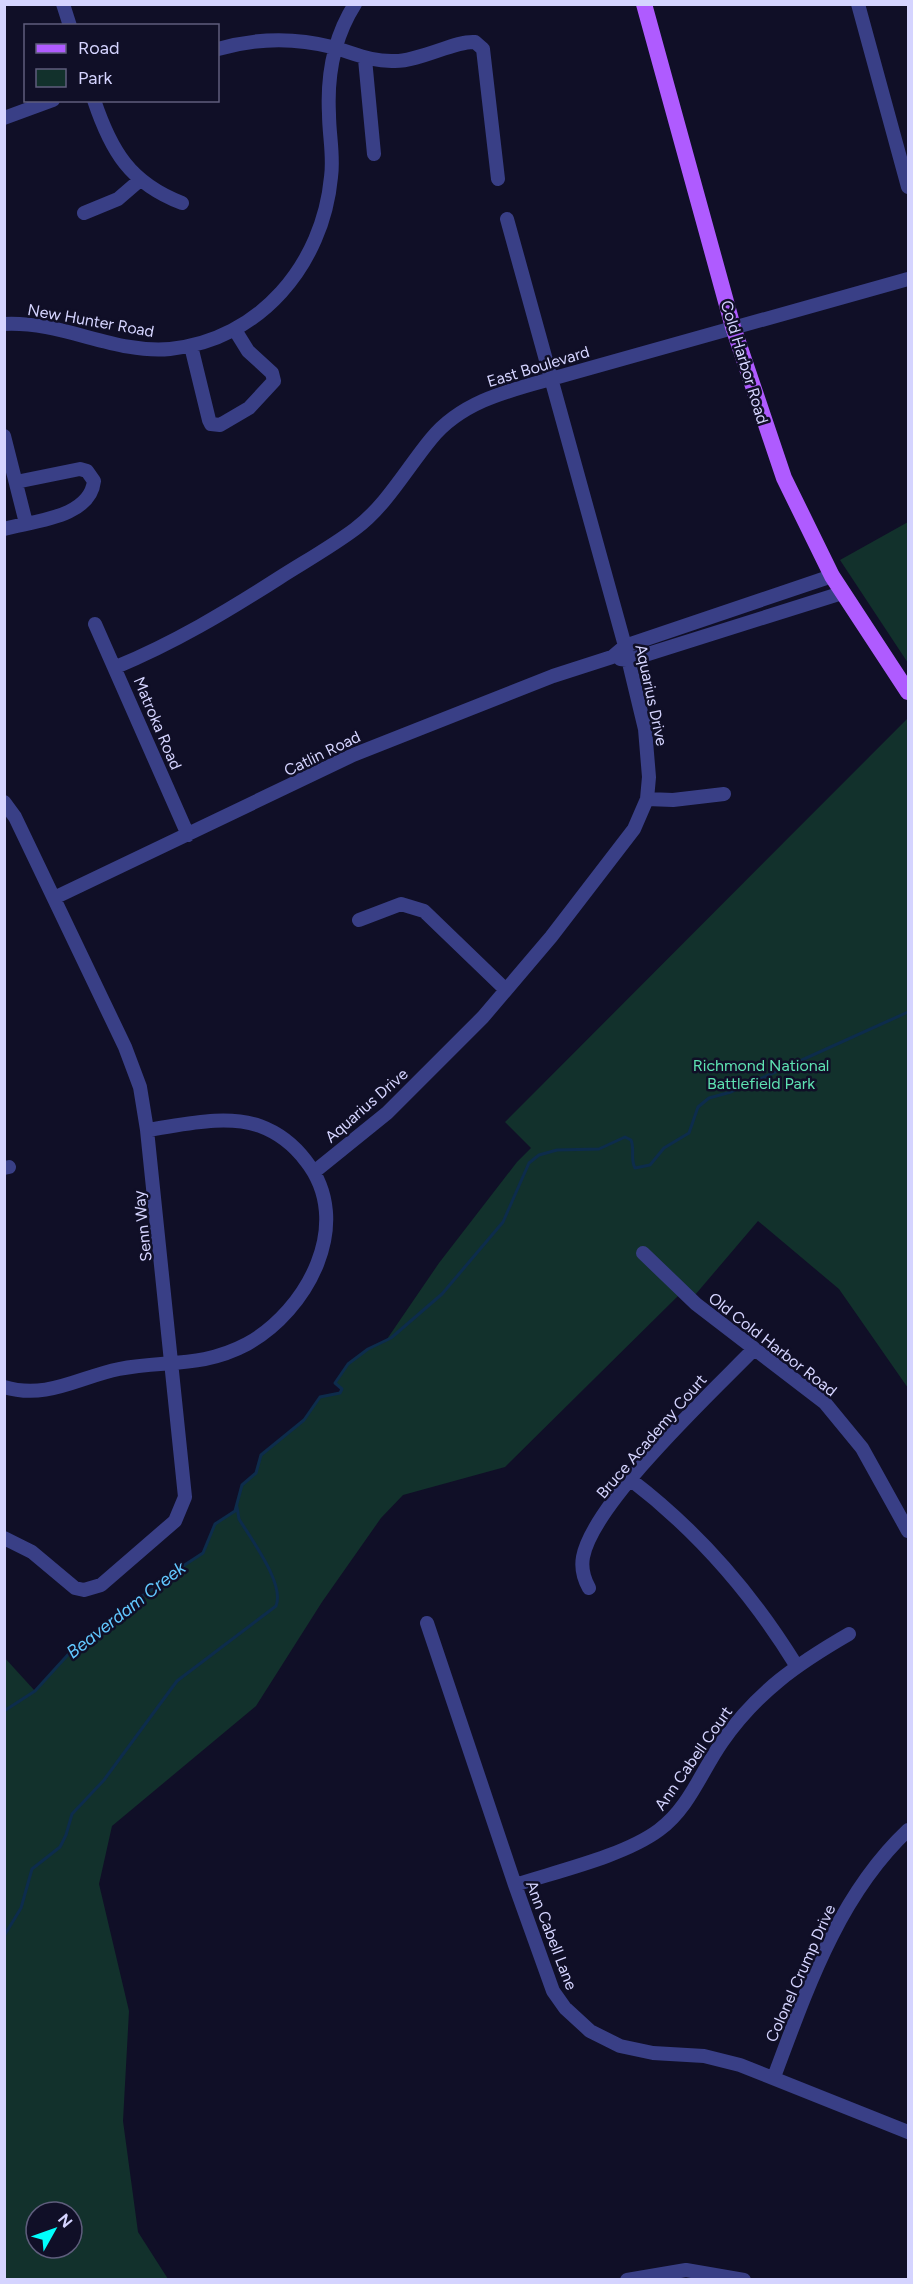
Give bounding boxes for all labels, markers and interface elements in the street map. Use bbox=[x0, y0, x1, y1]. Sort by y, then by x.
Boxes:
legend bbox=[24, 24, 219, 102]
text: Road bbox=[78, 37, 119, 59]
text: Park bbox=[78, 67, 113, 89]
street label: Cold Harbor Road bbox=[717, 298, 772, 426]
street label: New Hunter Road bbox=[26, 300, 156, 341]
street label: East Boulevard bbox=[485, 342, 592, 391]
street label: Aquarius Drive bbox=[631, 643, 672, 748]
street label: Matroka Road bbox=[129, 674, 186, 772]
street label: Catlin Road bbox=[281, 727, 364, 780]
park label: Richmond National Battlefield Park bbox=[693, 1056, 829, 1093]
street label: Aquarius Drive bbox=[321, 1064, 412, 1147]
street label: Senn Way bbox=[129, 1189, 156, 1263]
street label: Old Cold Harbor Road bbox=[705, 1288, 841, 1400]
street label: Bruce Academy Court bbox=[592, 1370, 710, 1502]
water label: Beaverdam Creek bbox=[62, 1556, 191, 1663]
street label: Ann Cabell Court bbox=[650, 1703, 736, 1814]
street label: Ann Cabell Lane bbox=[522, 1878, 581, 1993]
street label: Colonel Crump Drive bbox=[762, 1901, 839, 2045]
north arrow bbox=[24, 2200, 84, 2260]
text: N bbox=[54, 2210, 76, 2232]

